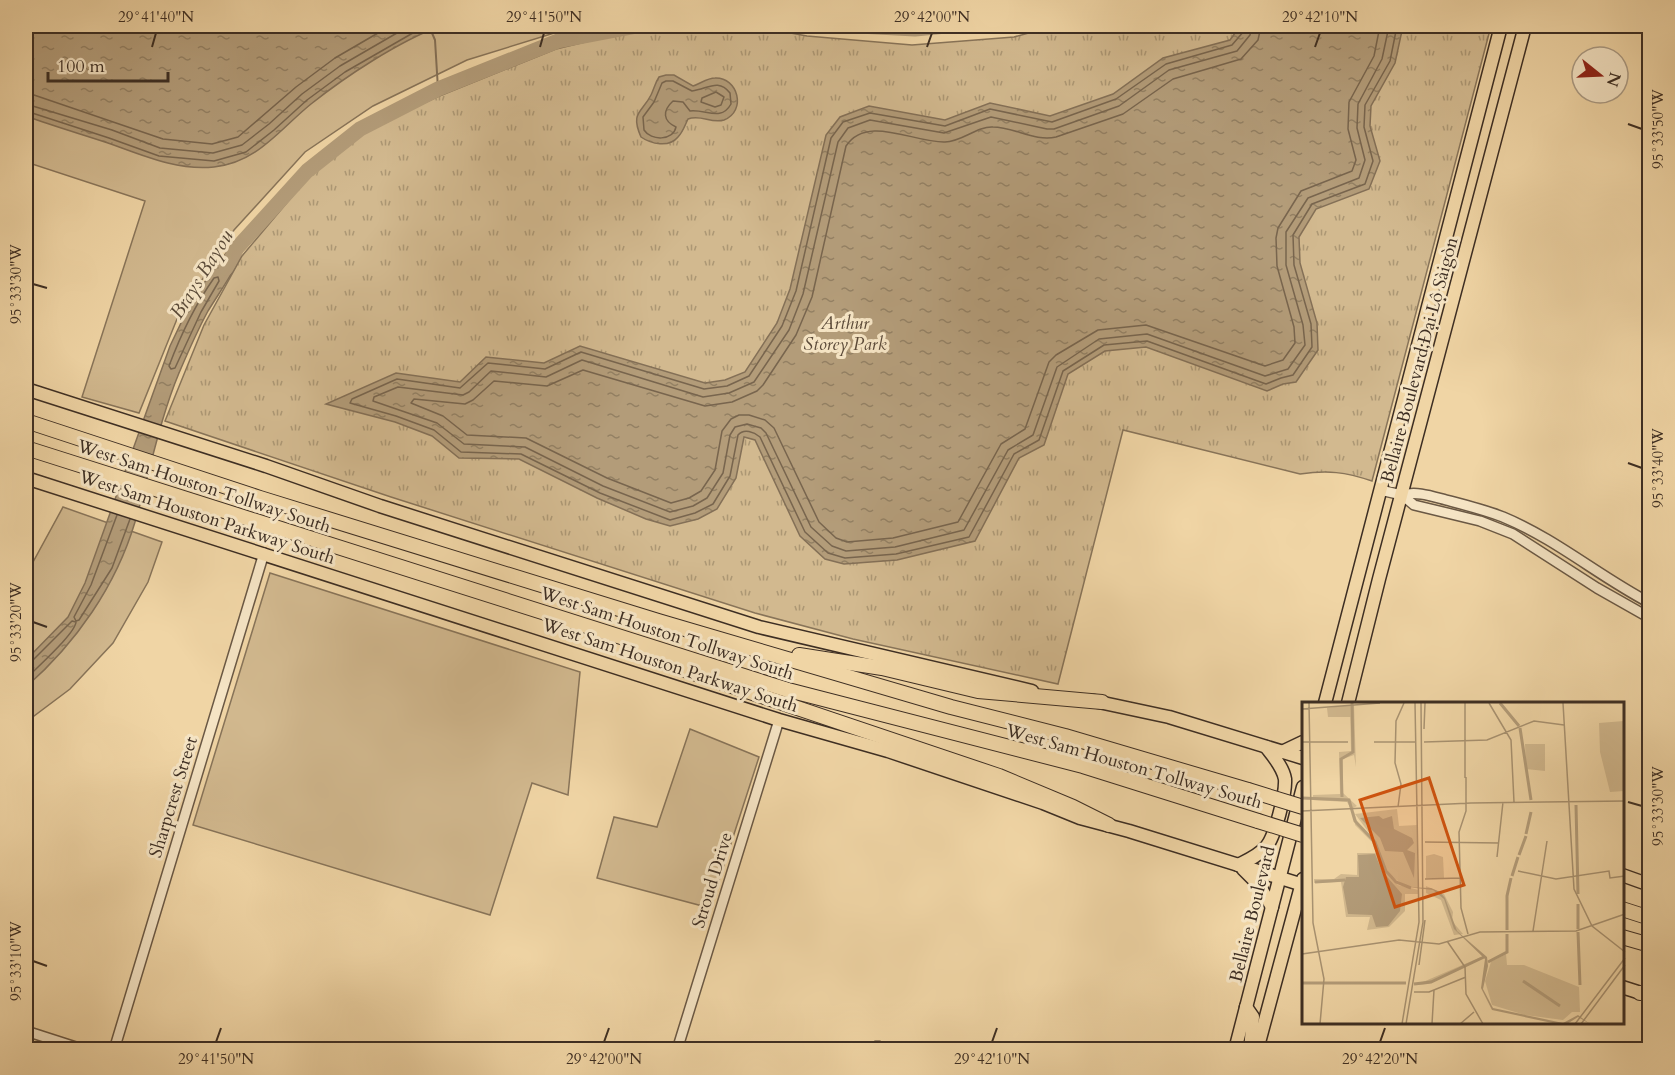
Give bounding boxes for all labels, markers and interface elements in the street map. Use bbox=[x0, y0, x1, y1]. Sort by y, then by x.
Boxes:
text: 29°41'40"N bbox=[118, 7, 194, 27]
text: 29°41'50"N bbox=[506, 7, 582, 27]
text: 29°42'00"N bbox=[894, 7, 970, 27]
text: 29°42'10"N bbox=[1282, 7, 1358, 27]
scale bar bbox=[48, 45, 168, 83]
north arrow bbox=[1570, 45, 1630, 105]
text: 100 m bbox=[57, 54, 105, 79]
text: N bbox=[1601, 69, 1626, 89]
text: 95°33'50"W bbox=[1648, 89, 1668, 169]
water label: Brays Bayou bbox=[163, 224, 240, 324]
street label: Bellaire Boulevard;Đại Lộ Sàigòn bbox=[1375, 234, 1465, 486]
text: 95°33'30"W bbox=[6, 244, 26, 324]
park label: Arthur Storey Park bbox=[803, 311, 887, 357]
text: 95°33'40"W bbox=[1648, 428, 1668, 508]
street label: West Sam Houston Tollway South bbox=[73, 433, 334, 539]
street label: West Sam Houston Parkway South bbox=[75, 464, 338, 571]
street label: West Sam Houston Tollway South bbox=[536, 580, 797, 686]
text: 95°33'20"W bbox=[6, 582, 26, 662]
street label: West Sam Houston Parkway South bbox=[538, 612, 801, 719]
inset map bbox=[1302, 702, 1624, 1024]
street label: West Sam Houston Tollway South bbox=[1002, 718, 1265, 815]
street label: Sharpcrest Street bbox=[143, 733, 204, 861]
text: 95°33'30"W bbox=[1648, 766, 1668, 846]
street label: Stroud Drive bbox=[686, 829, 739, 931]
street label: Bellaire Boulevard bbox=[1223, 843, 1282, 985]
text: 95°33'10"W bbox=[6, 921, 26, 1001]
text: 29°41'50"N bbox=[178, 1049, 254, 1069]
text: 29°42'00"N bbox=[566, 1049, 642, 1069]
text: 29°42'10"N bbox=[954, 1049, 1030, 1069]
text: 29°42'20"N bbox=[1342, 1049, 1418, 1069]

